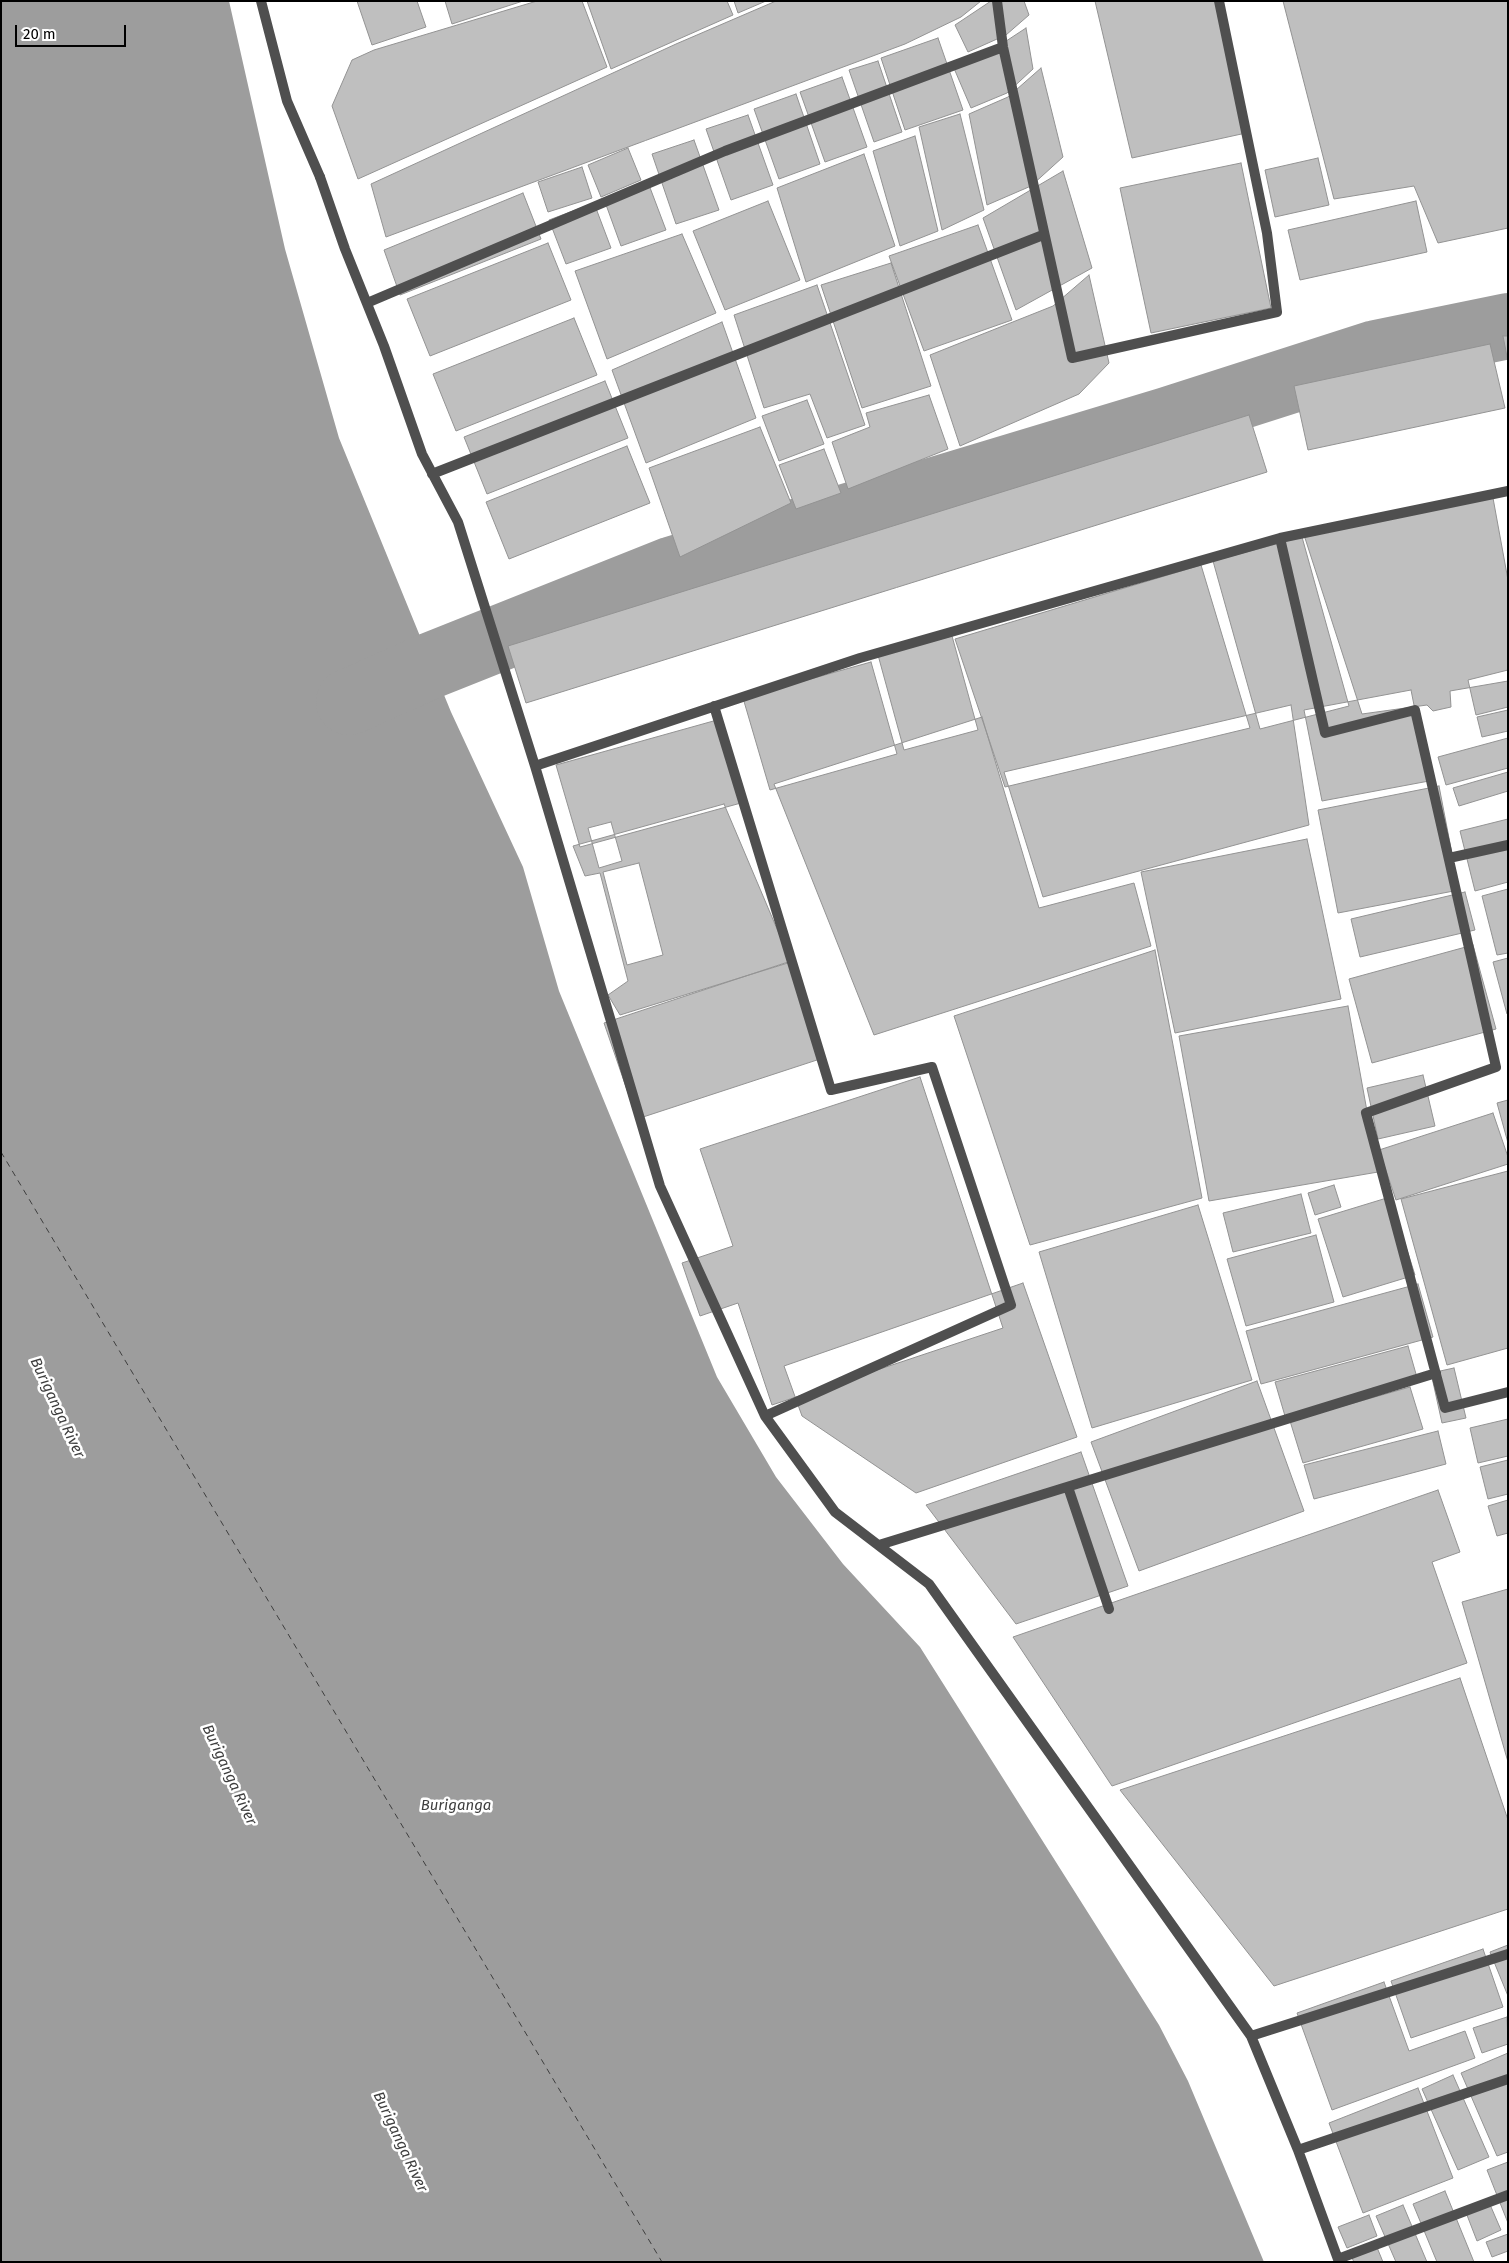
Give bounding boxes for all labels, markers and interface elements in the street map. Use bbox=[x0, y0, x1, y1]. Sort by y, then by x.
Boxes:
scale bar bbox=[18, 15, 129, 47]
text: 20 m bbox=[23, 25, 56, 43]
water label: Buriganga River bbox=[26, 1355, 88, 1461]
water label: Buriganga River bbox=[198, 1722, 260, 1828]
water label: Buriganga bbox=[421, 1797, 491, 1815]
water label: Buriganga River bbox=[369, 2089, 431, 2195]

